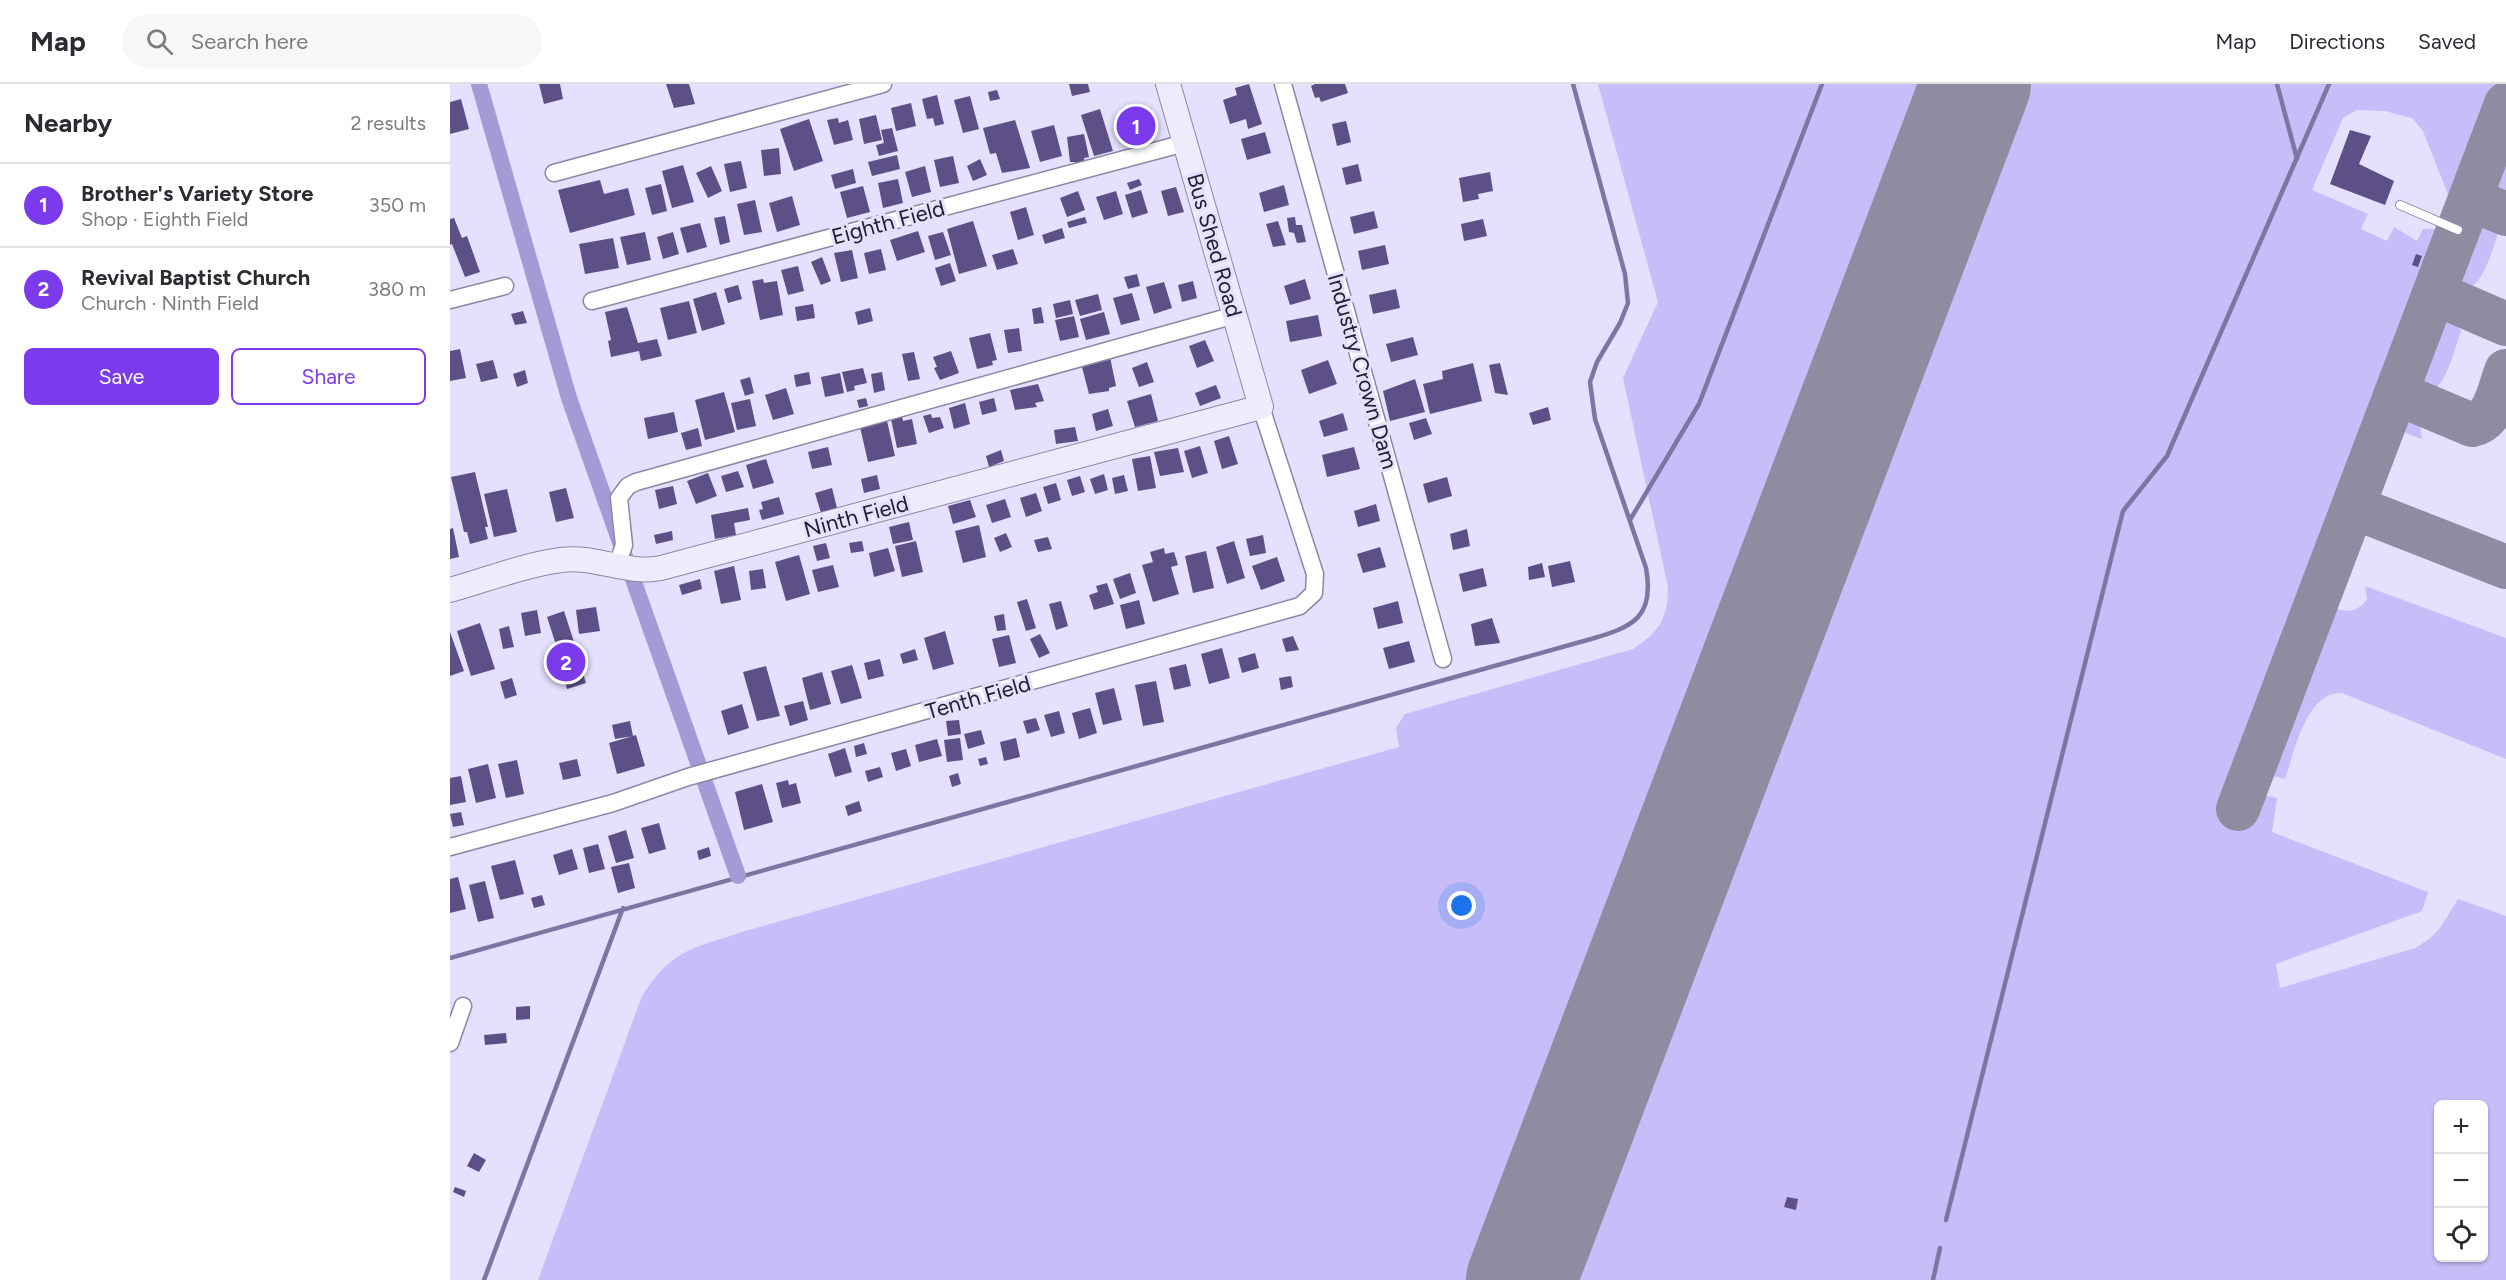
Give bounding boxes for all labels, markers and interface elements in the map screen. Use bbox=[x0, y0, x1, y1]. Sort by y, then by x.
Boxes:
search box bbox=[122, 14, 542, 68]
text: Map bbox=[30, 24, 86, 58]
icon: search bbox=[143, 25, 176, 58]
text: Search here bbox=[191, 28, 308, 55]
text: Map bbox=[2215, 29, 2256, 54]
text: Directions bbox=[2289, 29, 2385, 54]
text: Saved bbox=[2418, 29, 2476, 54]
pin: 1 bbox=[1116, 104, 1156, 148]
text: Nearby bbox=[24, 107, 112, 139]
text: 2 results bbox=[350, 111, 426, 135]
street label: Bus Shed Road bbox=[1181, 170, 1248, 320]
text: Brother's Variety Store bbox=[81, 180, 313, 207]
text: 1 bbox=[39, 193, 48, 217]
text: 350 m bbox=[369, 193, 426, 217]
street label: Eighth Field bbox=[829, 194, 948, 251]
text: Shop · Eighth Field bbox=[81, 207, 248, 231]
text: Revival Baptist Church bbox=[81, 264, 310, 291]
street label: Industry Crown Dam bbox=[1322, 270, 1403, 472]
text: 2 bbox=[38, 277, 49, 301]
text: 380 m bbox=[368, 277, 426, 301]
text: Church · Ninth Field bbox=[81, 291, 259, 315]
button: Save bbox=[24, 348, 219, 405]
button: Share bbox=[231, 348, 426, 405]
street label: Ninth Field bbox=[801, 490, 911, 543]
pin: 2 bbox=[546, 640, 586, 684]
street label: Tenth Field bbox=[923, 670, 1034, 725]
your location bbox=[1447, 891, 1476, 920]
map controls bbox=[2434, 1100, 2488, 1262]
button: + bbox=[2434, 1100, 2488, 1154]
button: − bbox=[2434, 1154, 2488, 1208]
button: locate bbox=[2434, 1208, 2488, 1262]

